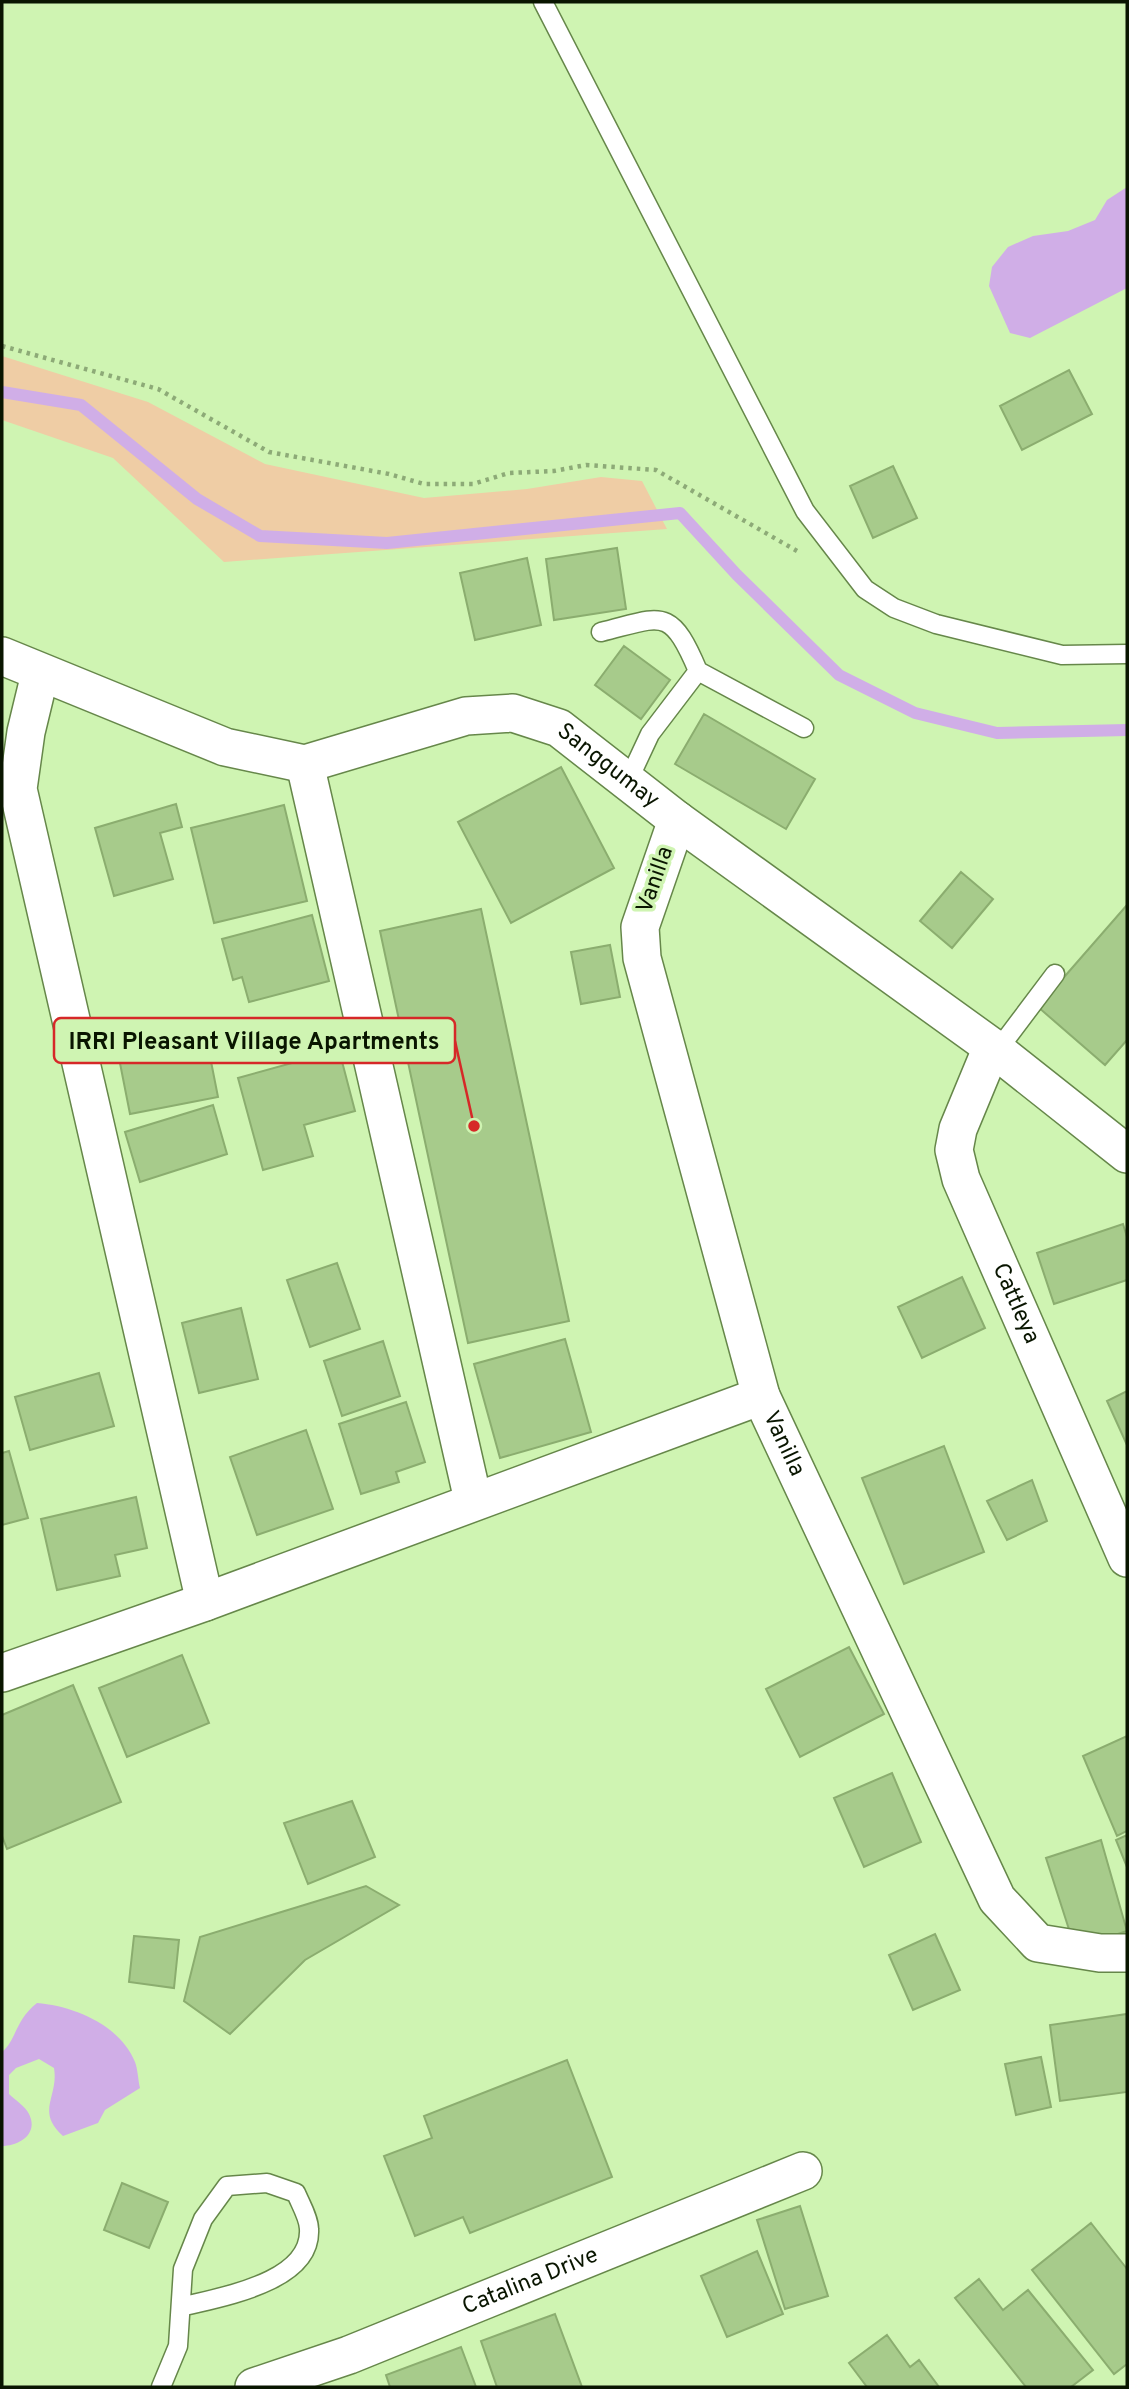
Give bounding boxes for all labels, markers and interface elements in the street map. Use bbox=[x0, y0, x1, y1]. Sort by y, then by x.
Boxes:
street label: Sanggumay bbox=[551, 717, 665, 815]
street label: Vanilla bbox=[631, 843, 681, 917]
callout: IRRI Pleasant Village Apartments bbox=[54, 1018, 455, 1063]
text: IRRI Pleasant Village Apartments bbox=[69, 1028, 439, 1058]
street label: Cattleya bbox=[985, 1259, 1046, 1348]
street label: Vanilla bbox=[756, 1407, 811, 1481]
street label: Catalina Drive bbox=[458, 2241, 603, 2322]

